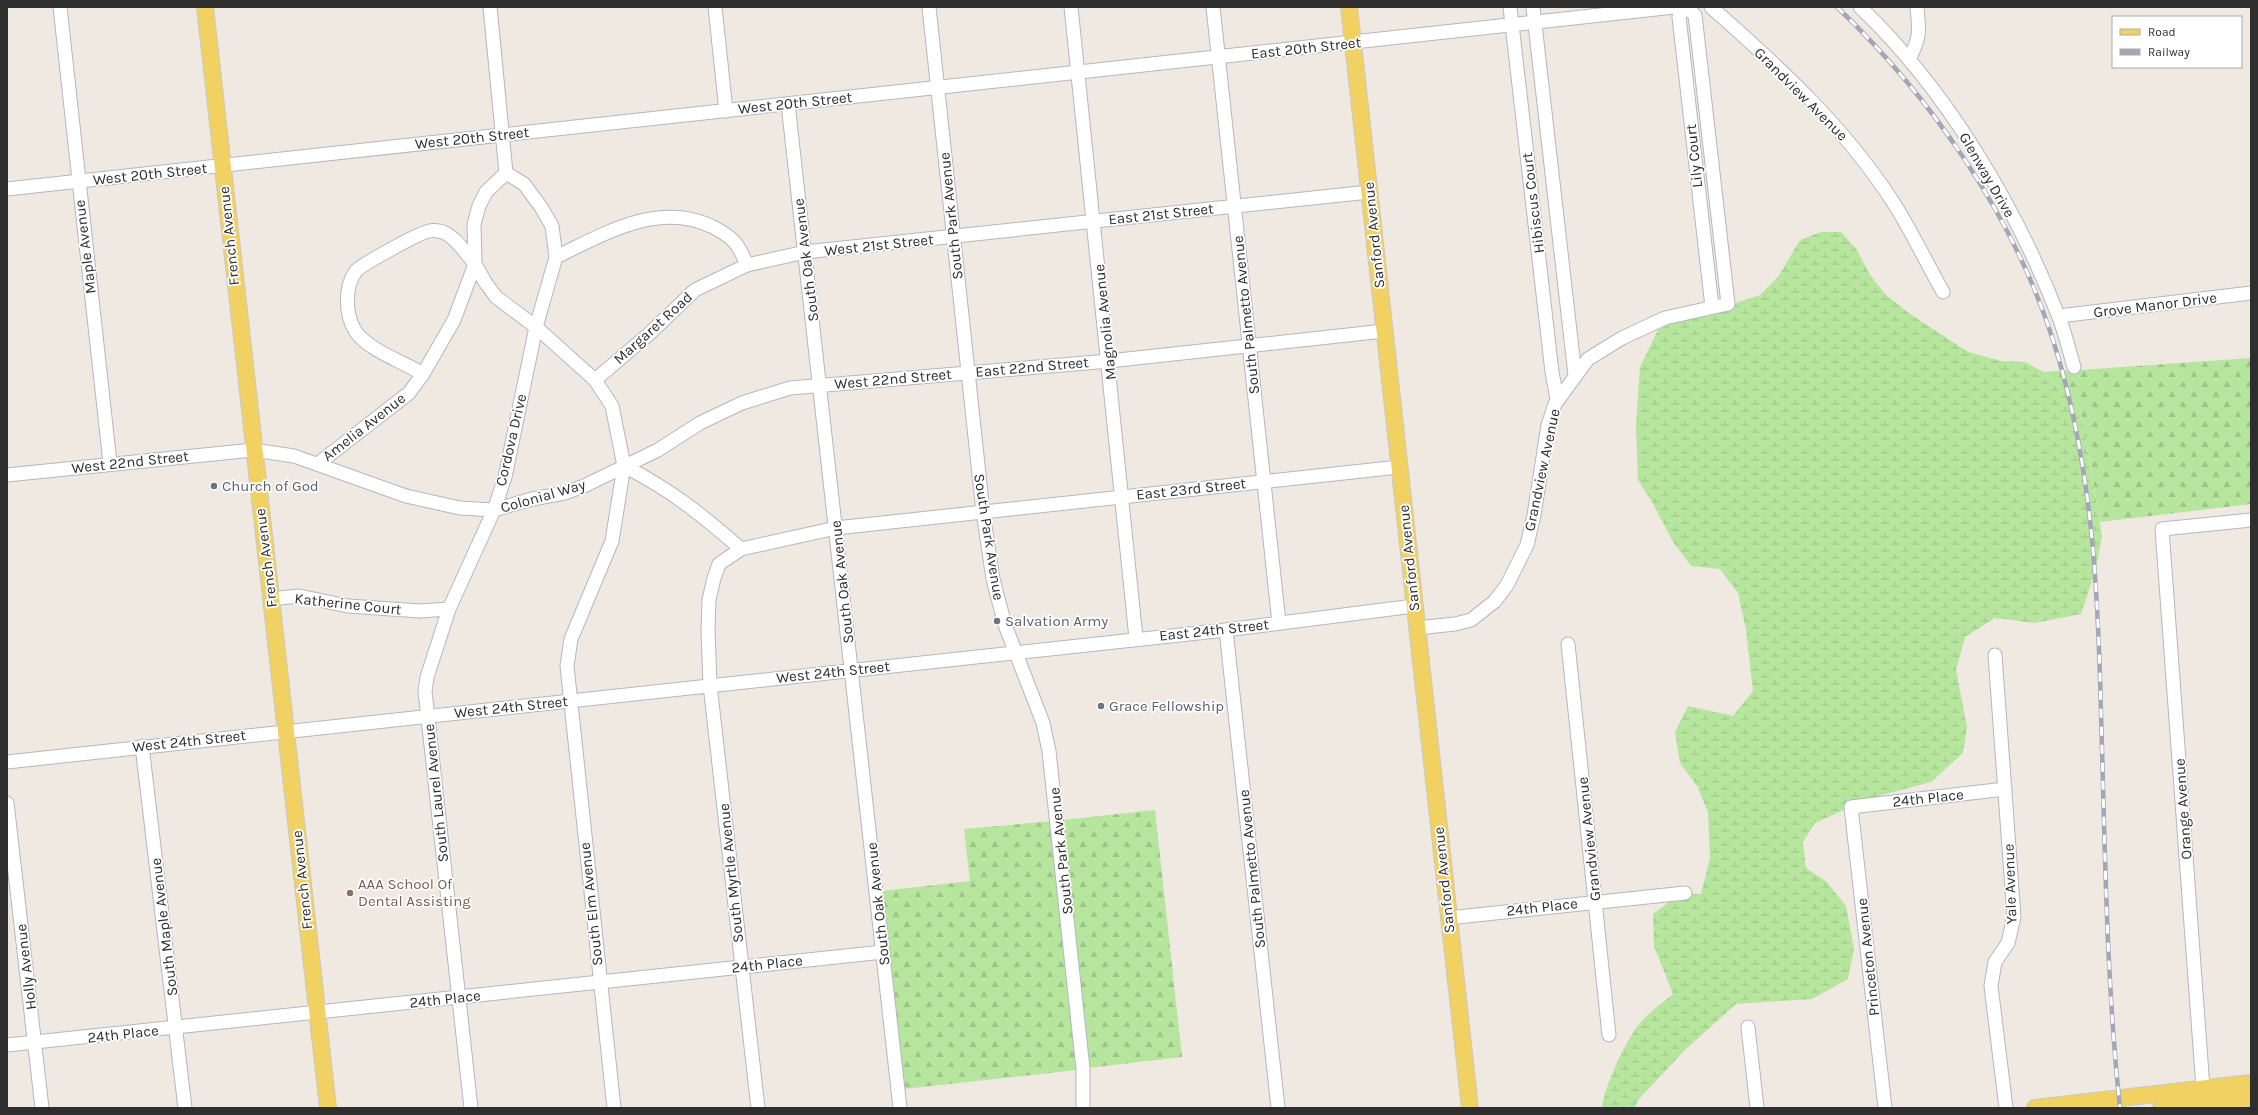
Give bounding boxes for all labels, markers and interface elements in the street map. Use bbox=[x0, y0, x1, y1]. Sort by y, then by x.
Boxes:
legend bbox=[2112, 16, 2242, 68]
text: Road bbox=[2148, 25, 2176, 39]
street label: East 20th Street bbox=[1250, 33, 1362, 63]
street label: Grandview Avenue bbox=[1751, 44, 1851, 144]
text: Railway bbox=[2148, 45, 2190, 59]
street label: West 20th Street bbox=[737, 88, 853, 118]
street label: West 20th Street bbox=[414, 123, 530, 153]
street label: Lily Court bbox=[1682, 123, 1706, 189]
street label: Glenway Drive bbox=[1955, 129, 2019, 221]
street label: South Park Avenue bbox=[935, 151, 967, 281]
street label: Hibiscus Court bbox=[1518, 151, 1548, 254]
street label: West 20th Street bbox=[92, 159, 208, 189]
street label: Sanford Avenue bbox=[1359, 181, 1389, 289]
street label: French Avenue bbox=[215, 185, 243, 287]
street label: South Oak Avenue bbox=[790, 197, 822, 323]
street label: Maple Avenue bbox=[70, 199, 100, 295]
street label: East 21st Street bbox=[1108, 199, 1215, 228]
street label: West 21st Street bbox=[824, 230, 935, 260]
street label: South Palmetto Avenue bbox=[1229, 235, 1263, 395]
street label: Magnolia Avenue bbox=[1090, 263, 1120, 381]
street label: Margaret Road bbox=[610, 288, 696, 368]
street label: Grove Manor Drive bbox=[2092, 288, 2218, 322]
street label: East 22nd Street bbox=[975, 353, 1090, 381]
street label: West 22nd Street bbox=[834, 365, 953, 393]
street label: Amelia Avenue bbox=[319, 389, 409, 465]
street label: Cordova Drive bbox=[492, 392, 530, 488]
street label: Grandview Avenue bbox=[1520, 407, 1564, 533]
street label: West 22nd Street bbox=[70, 447, 190, 477]
street label: South Park Avenue bbox=[970, 472, 1008, 602]
street label: East 23rd Street bbox=[1135, 474, 1247, 504]
street label: Colonial Way bbox=[498, 475, 588, 517]
place label: Church of God bbox=[222, 477, 319, 495]
marker: Church of God bbox=[209, 481, 219, 491]
street label: Sanford Avenue bbox=[1394, 504, 1424, 612]
street label: French Avenue bbox=[251, 507, 281, 609]
street label: South Oak Avenue bbox=[827, 519, 857, 645]
street label: Katherine Court bbox=[294, 589, 403, 619]
place label: Salvation Army bbox=[1005, 612, 1108, 630]
street label: East 24th Street bbox=[1158, 615, 1270, 645]
marker: Salvation Army bbox=[992, 616, 1002, 626]
street label: West 24th Street bbox=[775, 657, 891, 687]
street label: West 24th Street bbox=[453, 692, 569, 722]
place label: Grace Fellowship bbox=[1109, 697, 1224, 715]
marker: Grace Fellowship bbox=[1096, 701, 1106, 711]
street label: South Laurel Avenue bbox=[420, 723, 452, 863]
street label: West 24th Street bbox=[131, 726, 247, 756]
street label: Orange Avenue bbox=[2170, 758, 2196, 860]
street label: Grandview Avenue bbox=[1574, 776, 1604, 902]
street label: 24th Place bbox=[1891, 785, 1965, 811]
street label: South Park Avenue bbox=[1045, 786, 1077, 916]
street label: South Palmetto Avenue bbox=[1235, 789, 1269, 949]
street label: South Myrtle Avenue bbox=[715, 802, 747, 944]
street label: Sanford Avenue bbox=[1429, 826, 1459, 934]
street label: French Avenue bbox=[288, 829, 316, 931]
street label: South Elm Avenue bbox=[576, 841, 606, 967]
street label: South Oak Avenue bbox=[863, 841, 893, 967]
street label: Yale Avenue bbox=[2000, 844, 2020, 924]
street label: South Maple Avenue bbox=[147, 857, 181, 997]
place label: AAA School Of Dental Assisting bbox=[358, 875, 471, 910]
marker: AAA School Of Dental Assisting bbox=[345, 888, 355, 898]
street label: 24th Place bbox=[1505, 894, 1579, 920]
street label: Princeton Avenue bbox=[1853, 897, 1883, 1017]
street label: Holly Avenue bbox=[12, 923, 40, 1011]
street label: 24th Place bbox=[730, 951, 804, 977]
street label: 24th Place bbox=[408, 986, 482, 1012]
street label: 24th Place bbox=[86, 1021, 160, 1047]

